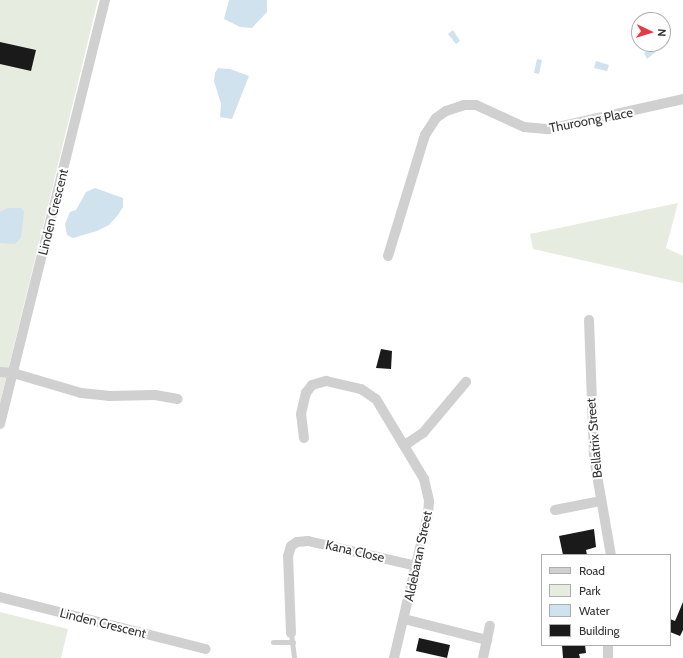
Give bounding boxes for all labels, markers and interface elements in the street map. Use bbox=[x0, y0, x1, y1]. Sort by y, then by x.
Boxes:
north arrow bbox=[631, 12, 671, 52]
text: N bbox=[655, 28, 669, 37]
street label: Thuroong Place bbox=[548, 104, 634, 136]
street label: Linden Crescent bbox=[35, 167, 71, 257]
street label: Bellatrix Street bbox=[583, 397, 605, 479]
street label: Aldebaran Street bbox=[401, 509, 435, 603]
street label: Kana Close bbox=[324, 537, 386, 565]
legend bbox=[541, 554, 671, 646]
text: Road bbox=[579, 563, 605, 578]
text: Park bbox=[579, 583, 601, 598]
text: Water bbox=[579, 603, 609, 618]
street label: Linden Crescent bbox=[58, 605, 148, 641]
text: Building bbox=[579, 623, 620, 638]

